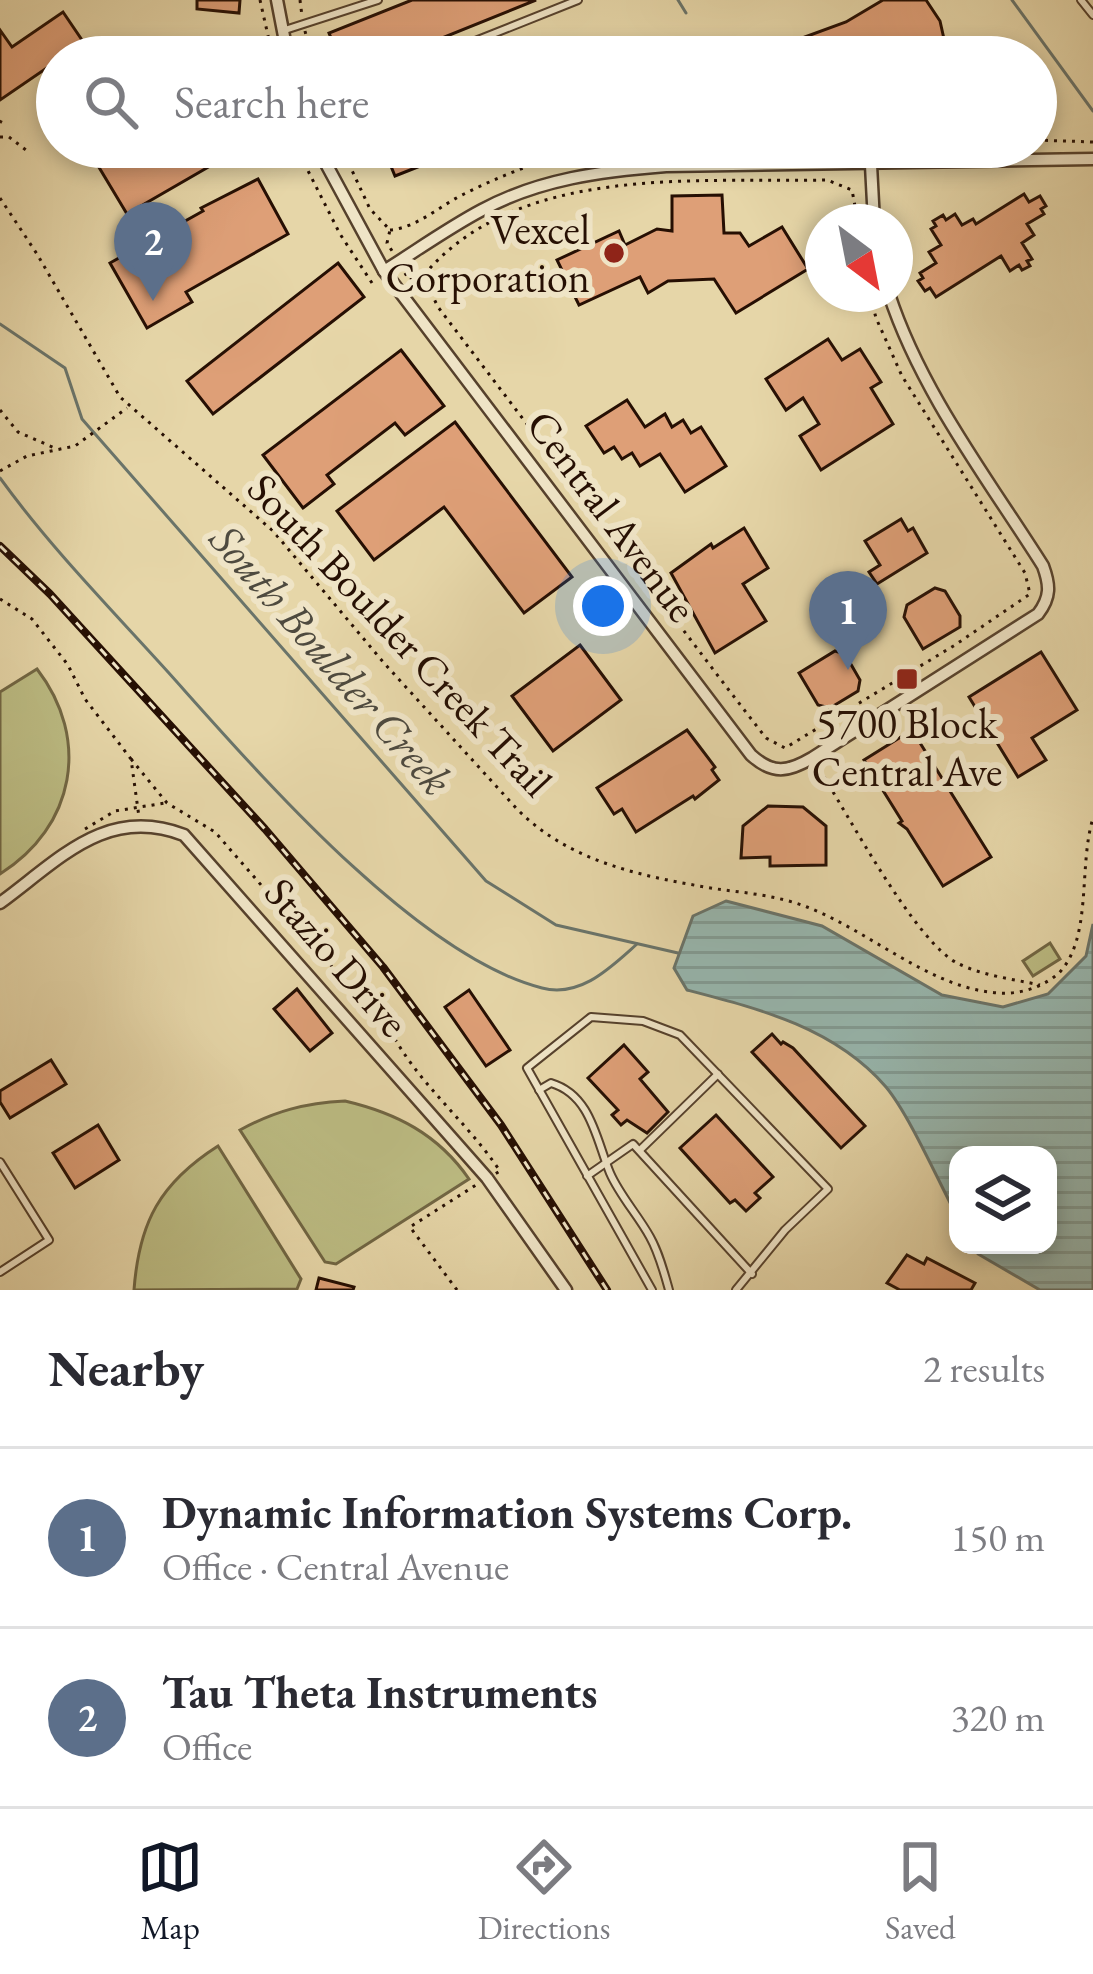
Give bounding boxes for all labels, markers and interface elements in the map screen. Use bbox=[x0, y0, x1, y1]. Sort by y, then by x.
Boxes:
search box bbox=[36, 36, 1057, 168]
icon: search bbox=[78, 69, 144, 135]
text: Search here bbox=[174, 73, 369, 131]
pin: 2 bbox=[114, 202, 192, 301]
place label: Vexcel Corporation bbox=[386, 202, 590, 305]
north arrow bbox=[805, 204, 913, 312]
marker: Vexcel Corporation bbox=[601, 240, 627, 266]
street label: Central Avenue bbox=[514, 399, 710, 633]
street label: South Boulder Creek Trail bbox=[237, 463, 563, 807]
water label: South Boulder Creek bbox=[199, 512, 465, 806]
pin: 1 bbox=[809, 571, 887, 670]
your location bbox=[573, 576, 633, 636]
marker: 5700 Block Central Ave bbox=[894, 666, 920, 692]
place label: 5700 Block Central Ave bbox=[812, 696, 1002, 799]
street label: Stazio Drive bbox=[253, 866, 421, 1048]
map controls bbox=[949, 1146, 1057, 1254]
button: layers bbox=[949, 1146, 1057, 1254]
text: Nearby bbox=[48, 1335, 204, 1401]
text: 2 results bbox=[923, 1343, 1045, 1394]
text: Dynamic Information Systems Corp. bbox=[162, 1483, 852, 1541]
text: 1 bbox=[77, 1512, 97, 1563]
text: 150 m bbox=[951, 1512, 1045, 1563]
text: Office · Central Avenue bbox=[162, 1541, 509, 1592]
text: Tau Theta Instruments bbox=[162, 1663, 597, 1721]
text: 2 bbox=[77, 1692, 97, 1743]
text: 320 m bbox=[951, 1692, 1045, 1743]
text: Office bbox=[162, 1721, 252, 1772]
tab: Map bbox=[137, 1834, 203, 1949]
tab: Directions bbox=[478, 1834, 611, 1949]
tab: Saved bbox=[885, 1834, 956, 1949]

